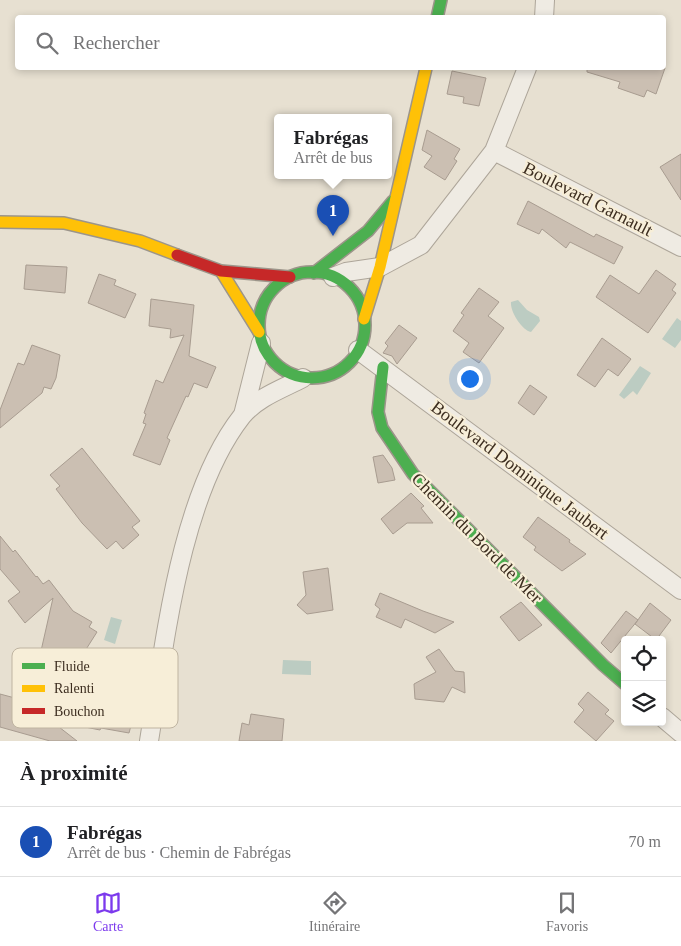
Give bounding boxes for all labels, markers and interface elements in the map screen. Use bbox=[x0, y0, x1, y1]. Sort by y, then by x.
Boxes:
search box bbox=[15, 15, 666, 70]
icon: search bbox=[33, 29, 61, 57]
text: Rechercher bbox=[73, 32, 160, 53]
popup bbox=[274, 114, 392, 179]
text: Fabrégas bbox=[293, 127, 368, 148]
text: Arrêt de bus bbox=[293, 149, 373, 166]
street label: Boulevard Garnault bbox=[520, 158, 656, 240]
pin: 1 bbox=[317, 195, 349, 236]
your location bbox=[457, 366, 483, 392]
street label: Boulevard Dominique Jaubert bbox=[427, 397, 613, 543]
street label: Chemin du Bord de Mer bbox=[408, 469, 546, 607]
map controls bbox=[621, 636, 666, 726]
button: locate bbox=[621, 636, 666, 681]
legend bbox=[12, 648, 178, 728]
text: Fluide bbox=[54, 659, 90, 674]
text: Ralenti bbox=[54, 681, 95, 696]
button: layers bbox=[621, 681, 666, 726]
text: Bouchon bbox=[54, 704, 105, 719]
text: À proximité bbox=[20, 761, 128, 785]
text: Fabrégas bbox=[67, 822, 142, 843]
text: 1 bbox=[32, 833, 40, 850]
text: 70 m bbox=[629, 833, 661, 850]
text: Arrêt de bus · Chemin de Fabrégas bbox=[67, 844, 291, 861]
tab: Carte bbox=[93, 889, 123, 935]
tab: Itinéraire bbox=[309, 889, 360, 935]
tab: Favoris bbox=[546, 889, 588, 935]

